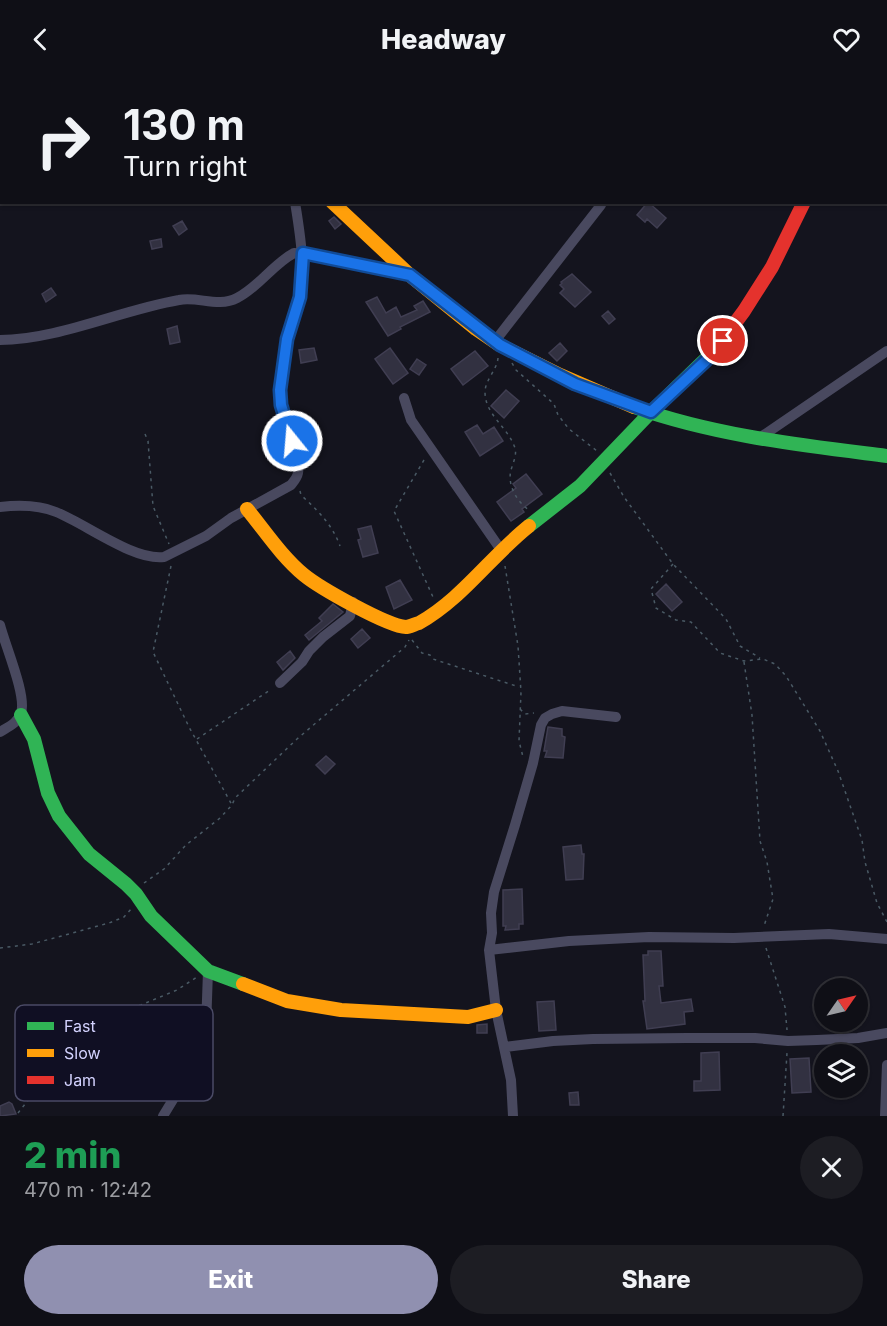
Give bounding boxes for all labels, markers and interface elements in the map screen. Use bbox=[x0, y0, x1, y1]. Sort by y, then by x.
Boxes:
icon: back bbox=[24, 23, 57, 56]
text: Headway bbox=[381, 23, 506, 56]
icon: heart bbox=[830, 23, 863, 56]
text: 130 m bbox=[123, 99, 245, 150]
icon: right bbox=[24, 102, 102, 180]
text: Turn right bbox=[123, 150, 247, 183]
pin bbox=[697, 315, 748, 366]
icon: arrive bbox=[706, 324, 739, 357]
position arrow bbox=[260, 409, 324, 473]
north arrow bbox=[814, 978, 868, 1032]
map controls bbox=[814, 978, 868, 1098]
legend bbox=[15, 1005, 213, 1101]
text: Fast bbox=[64, 1016, 96, 1036]
text: Slow bbox=[64, 1043, 101, 1063]
button: layers bbox=[814, 1044, 868, 1098]
text: Jam bbox=[64, 1070, 96, 1090]
text: 2 min bbox=[24, 1133, 121, 1177]
button: close bbox=[800, 1136, 863, 1199]
text: 470 m · 12:42 bbox=[24, 1178, 152, 1202]
button: Exit bbox=[24, 1245, 438, 1314]
button: Share bbox=[450, 1245, 863, 1314]

